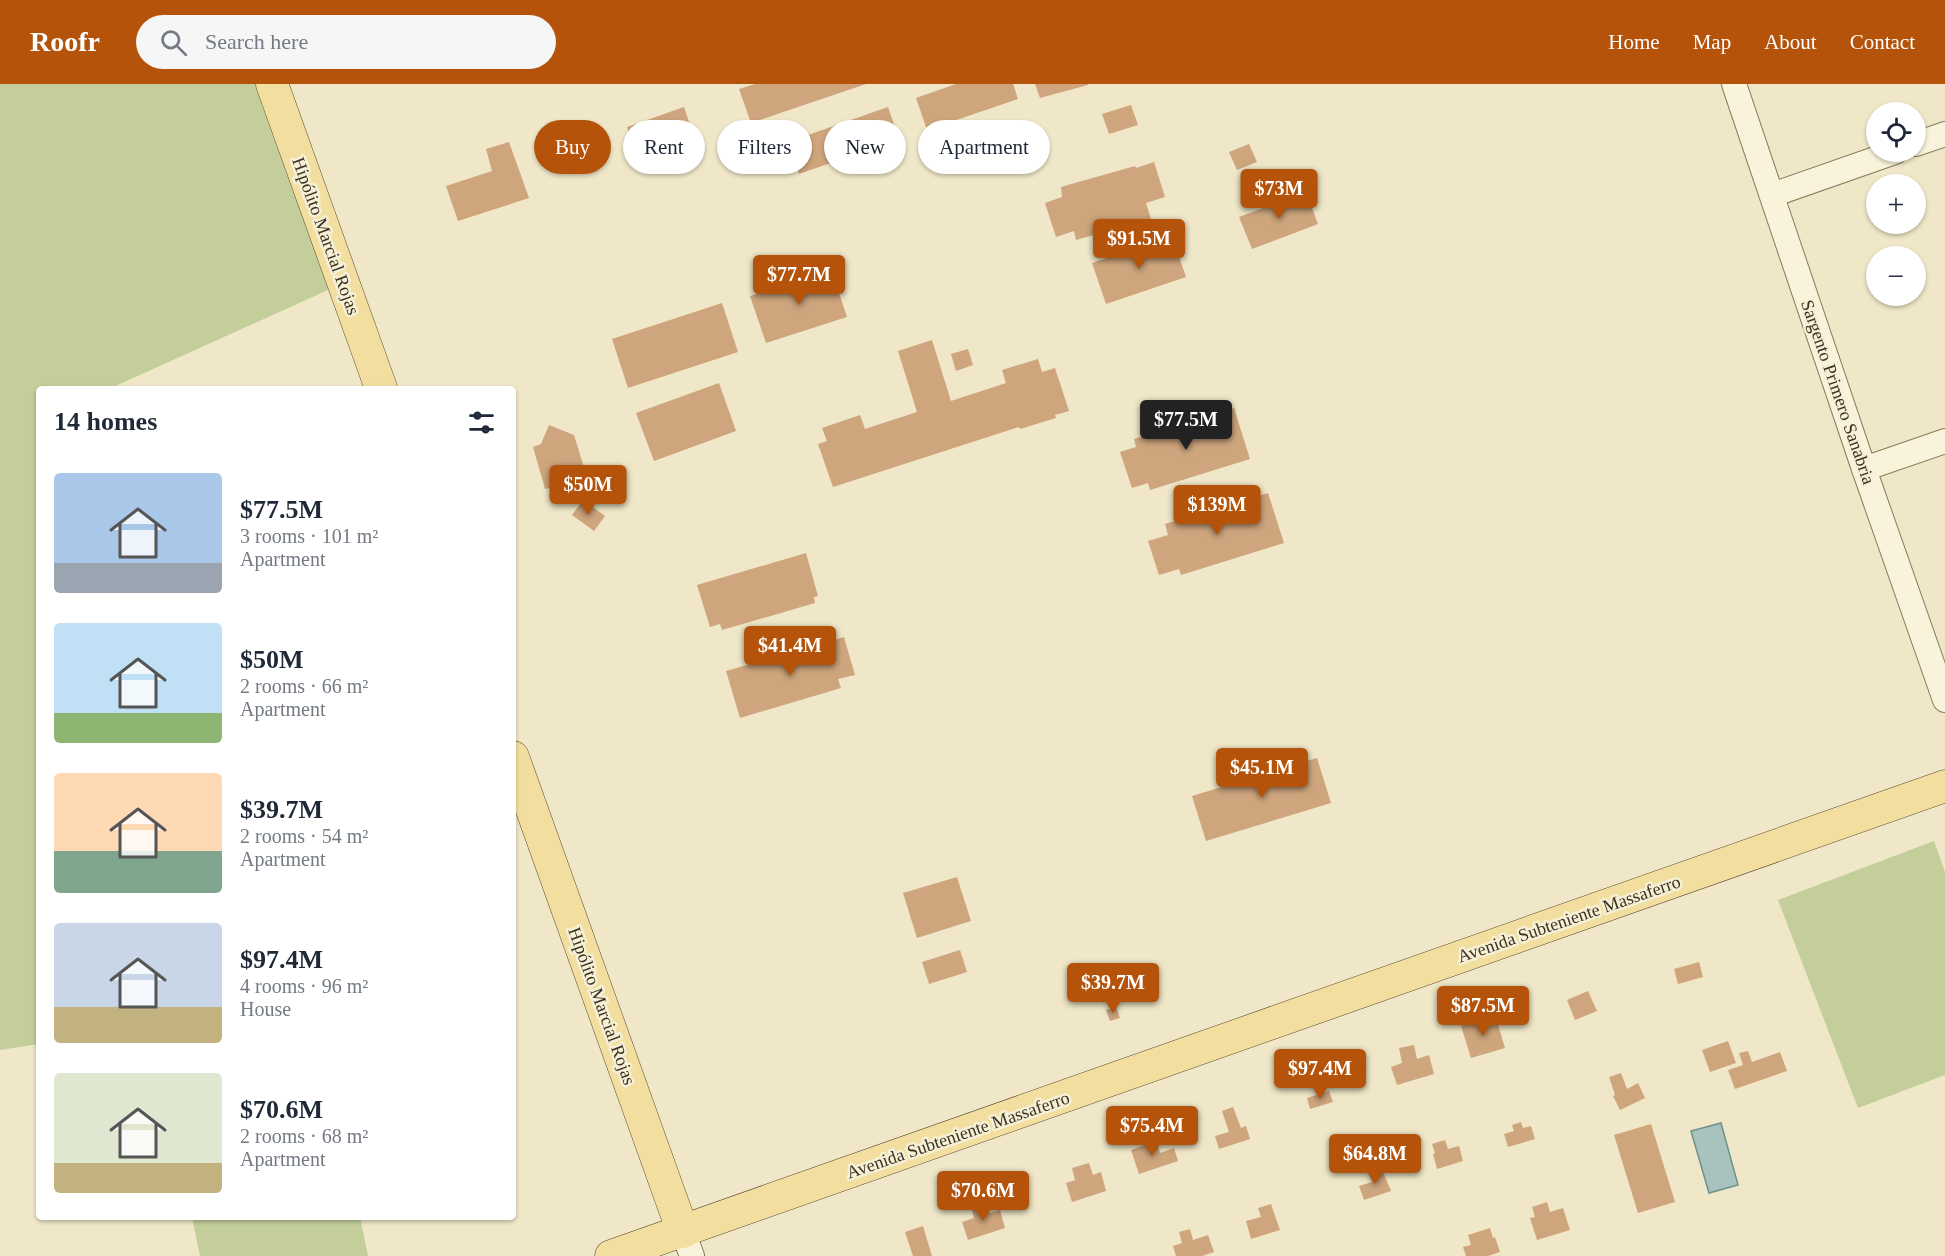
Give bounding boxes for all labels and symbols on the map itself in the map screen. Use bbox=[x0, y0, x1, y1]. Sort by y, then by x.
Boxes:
street label: Hipólito Marcial Rojas bbox=[288, 155, 364, 317]
pin: $73M bbox=[1243, 169, 1315, 220]
pin: $91.5M bbox=[1090, 219, 1188, 270]
pin: $77.7M bbox=[750, 255, 848, 306]
street label: Sargento Primero Sanabria bbox=[1797, 297, 1879, 487]
pin: $77.5M bbox=[1137, 400, 1235, 451]
pin: $50M bbox=[552, 465, 624, 516]
pin: $139M bbox=[1175, 485, 1259, 536]
pin: $41.4M bbox=[741, 626, 839, 677]
pin: $45.1M bbox=[1213, 748, 1311, 799]
street label: Avenida Subteniente Massaferro bbox=[1455, 871, 1683, 967]
street label: Hipólito Marcial Rojas bbox=[564, 925, 640, 1087]
pin: $39.7M bbox=[1064, 963, 1162, 1014]
pin: $87.5M bbox=[1434, 986, 1532, 1037]
pin: $97.4M bbox=[1271, 1049, 1369, 1100]
street label: Avenida Subteniente Massaferro bbox=[844, 1087, 1072, 1183]
pin: $75.4M bbox=[1103, 1106, 1201, 1157]
pin: $64.8M bbox=[1326, 1134, 1424, 1185]
pin: $70.6M bbox=[934, 1171, 1032, 1222]

